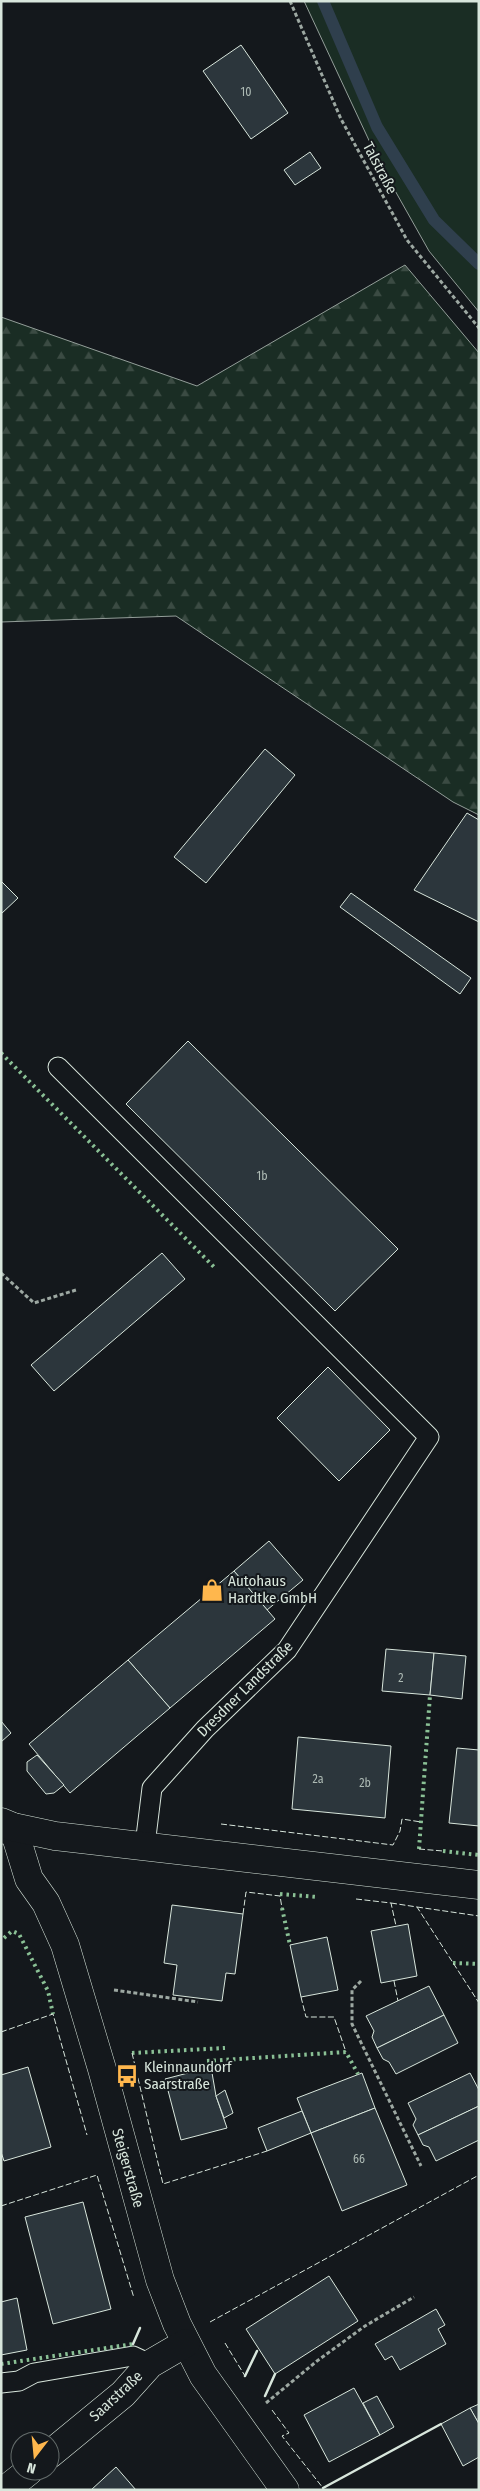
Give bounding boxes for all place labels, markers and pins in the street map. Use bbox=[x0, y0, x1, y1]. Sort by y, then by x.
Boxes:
place label: Autohaus Hardtke GmbH bbox=[228, 1572, 317, 1607]
shop icon: Autohaus Hardtke GmbH bbox=[199, 1577, 225, 1603]
place label: Kleinnaundorf Saarstraße bbox=[144, 2058, 233, 2093]
bus stop icon: Kleinnaundorf Saarstraße bbox=[114, 2063, 140, 2089]

